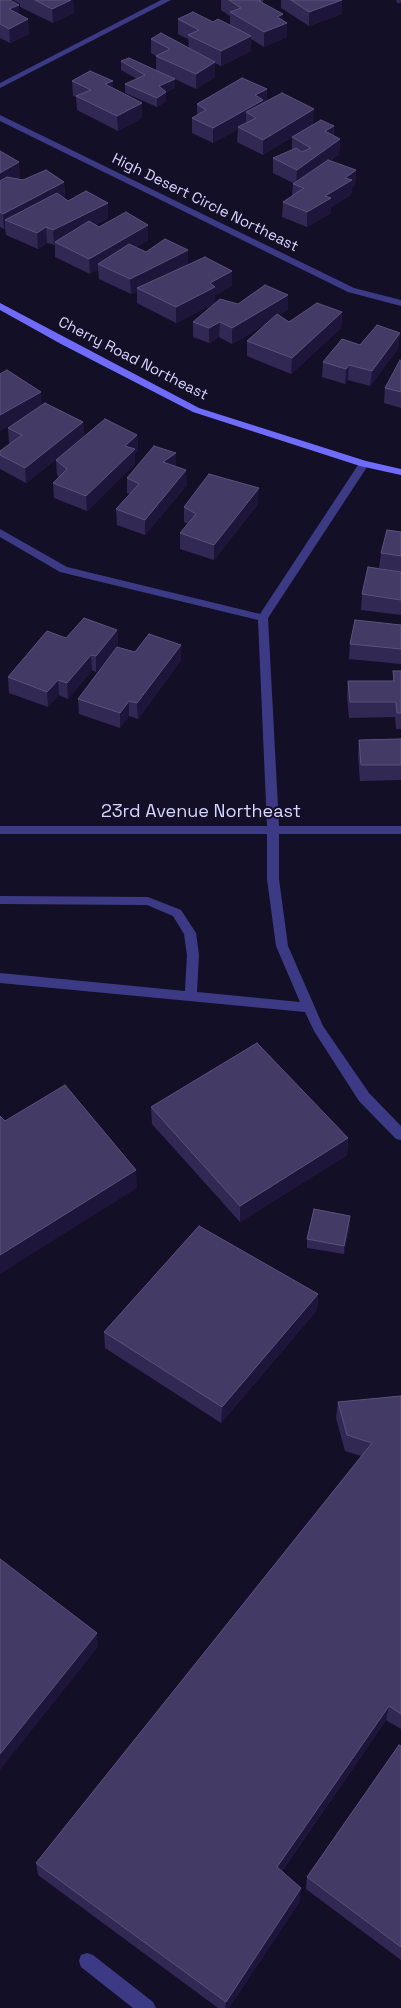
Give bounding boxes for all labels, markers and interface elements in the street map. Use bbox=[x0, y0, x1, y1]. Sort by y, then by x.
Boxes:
street label: High Desert Circle Northeast bbox=[109, 150, 301, 256]
street label: Cherry Road Northeast bbox=[55, 313, 211, 405]
street label: 23rd Avenue Northeast bbox=[101, 801, 301, 823]

